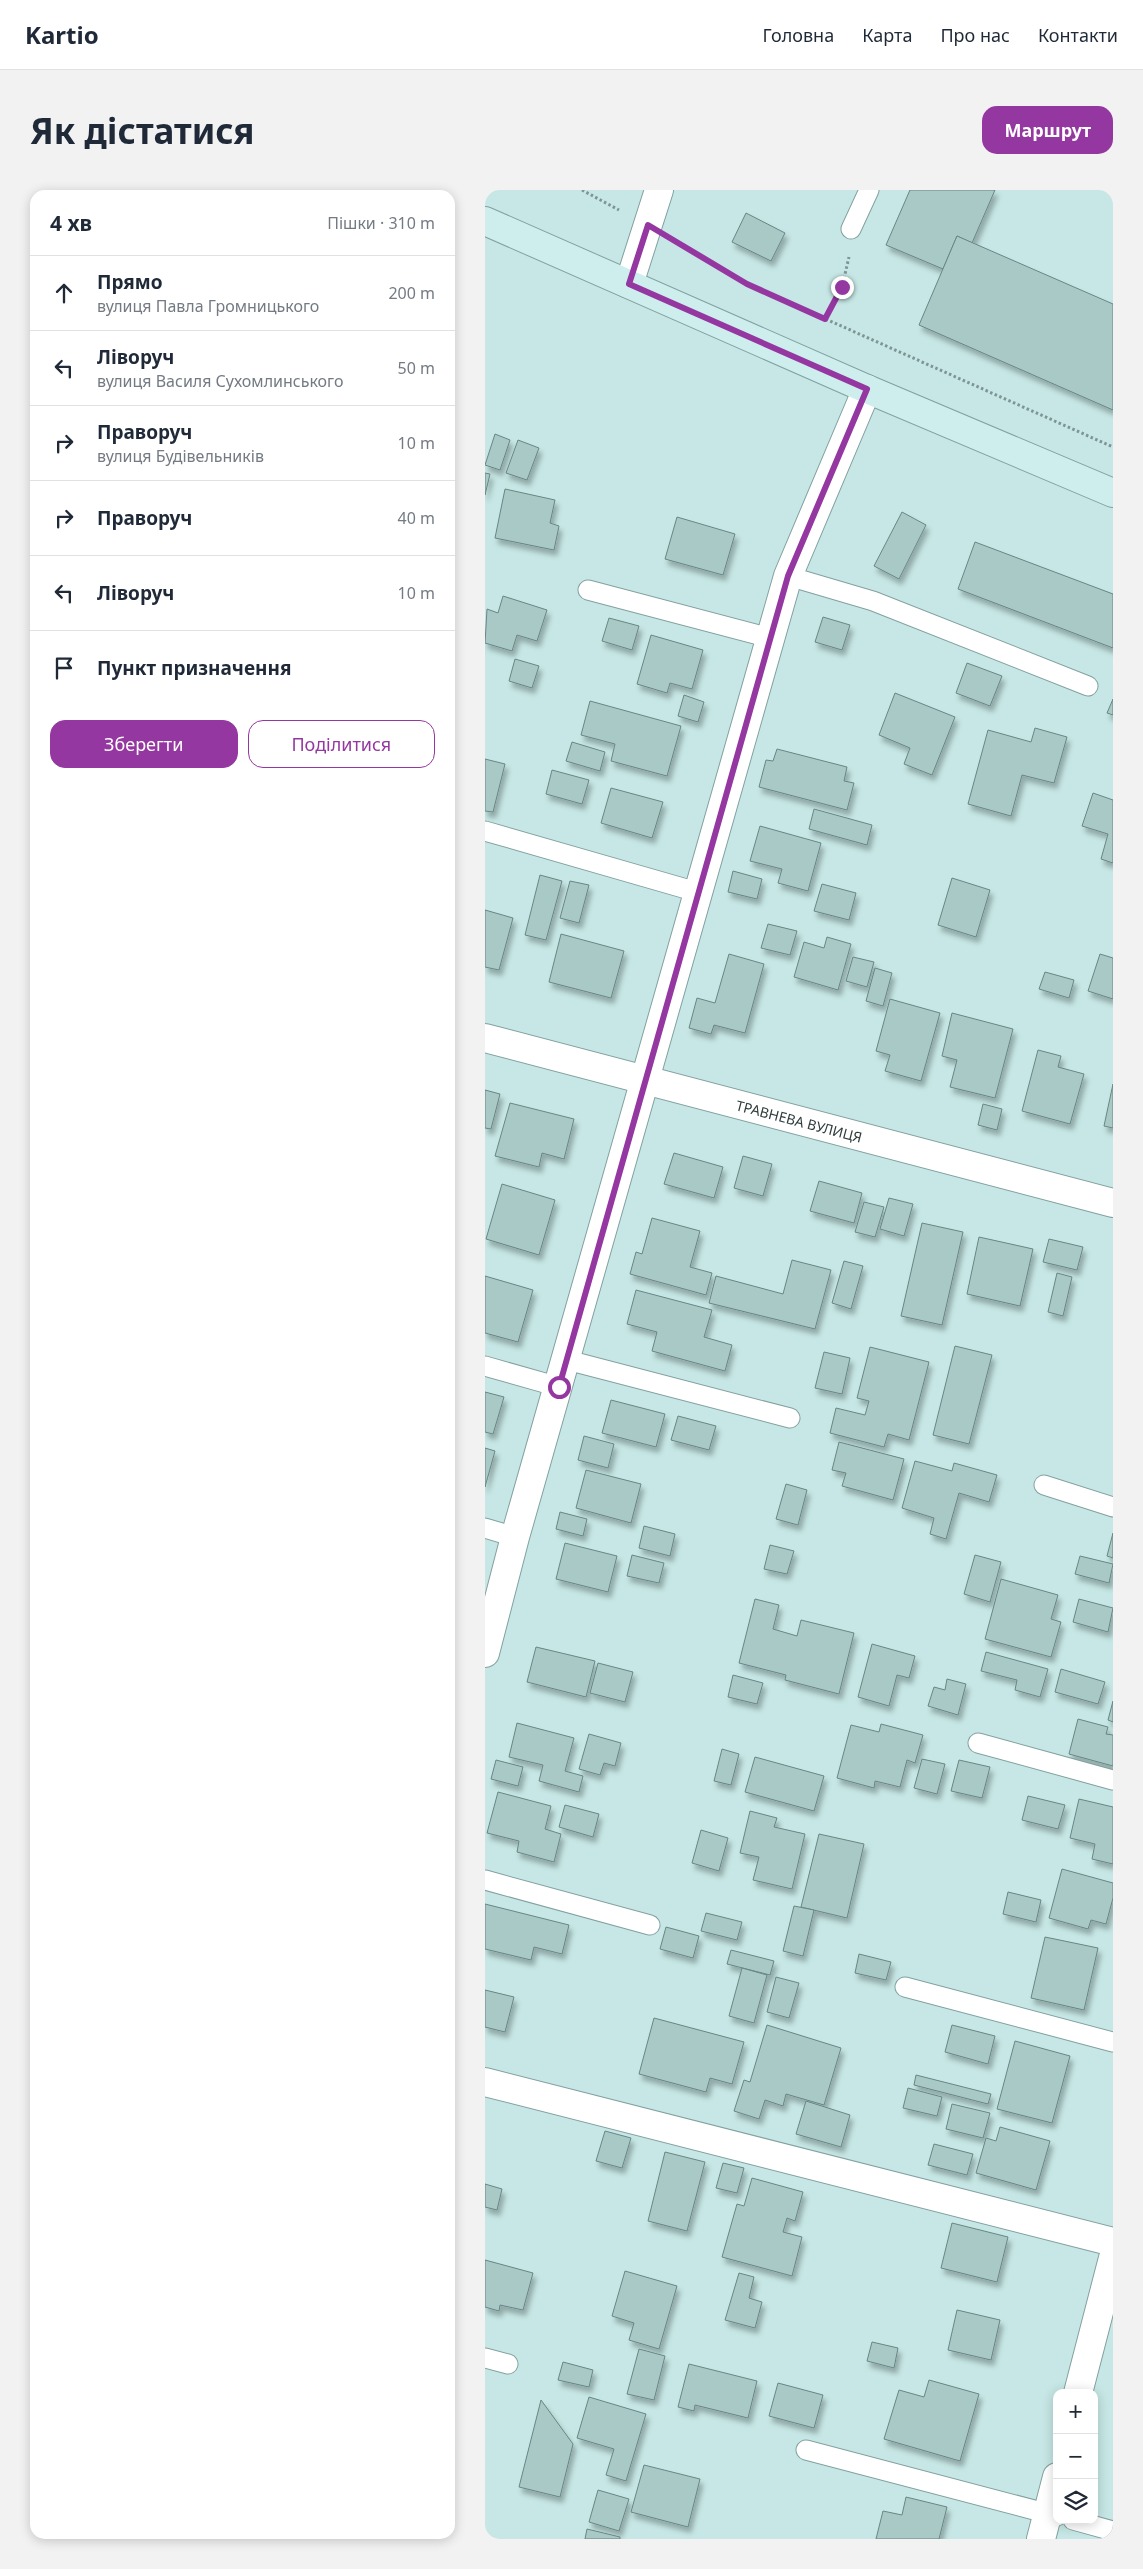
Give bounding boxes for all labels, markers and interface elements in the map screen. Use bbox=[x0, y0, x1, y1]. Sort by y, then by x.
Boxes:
text: Kartio bbox=[25, 18, 99, 51]
text: Головна bbox=[763, 23, 834, 47]
text: Карта bbox=[862, 23, 912, 47]
text: Про нас bbox=[940, 23, 1010, 47]
text: Контакти bbox=[1038, 23, 1118, 47]
button: Маршрут bbox=[982, 106, 1113, 154]
text: Як дістатися bbox=[30, 107, 255, 154]
text: 4 хв bbox=[50, 209, 92, 237]
text: Пішки · 310 m bbox=[327, 212, 435, 234]
text: Прямо bbox=[97, 269, 163, 295]
route end bbox=[831, 276, 854, 299]
icon: ahead bbox=[50, 279, 78, 307]
text: 200 m bbox=[388, 282, 435, 304]
text: вулиця Павла Громницького bbox=[97, 295, 319, 317]
text: Ліворуч bbox=[97, 344, 174, 370]
icon: left bbox=[50, 354, 78, 382]
text: 50 m bbox=[398, 357, 435, 379]
text: вулиця Василя Сухомлинського bbox=[97, 370, 343, 392]
text: Праворуч bbox=[97, 419, 192, 445]
icon: right bbox=[50, 429, 78, 457]
text: 10 m bbox=[398, 432, 435, 454]
text: вулиця Будівельників bbox=[97, 445, 264, 467]
icon: right bbox=[50, 504, 78, 532]
text: Праворуч bbox=[97, 505, 192, 531]
text: 40 m bbox=[398, 507, 435, 529]
icon: left bbox=[50, 579, 78, 607]
text: Ліворуч bbox=[97, 580, 174, 606]
text: 10 m bbox=[398, 582, 435, 604]
icon: arrive bbox=[50, 654, 78, 682]
text: Пункт призначення bbox=[97, 655, 291, 681]
button: Зберегти bbox=[50, 720, 238, 768]
button: Поділитися bbox=[248, 720, 435, 768]
street label: ТРАВНЕВА ВУЛИЦЯ bbox=[734, 1095, 864, 1146]
route start bbox=[548, 1376, 571, 1399]
map controls bbox=[1053, 2389, 1098, 2524]
button: + bbox=[1053, 2389, 1098, 2434]
button: − bbox=[1053, 2434, 1098, 2479]
button: layers bbox=[1053, 2479, 1098, 2524]

